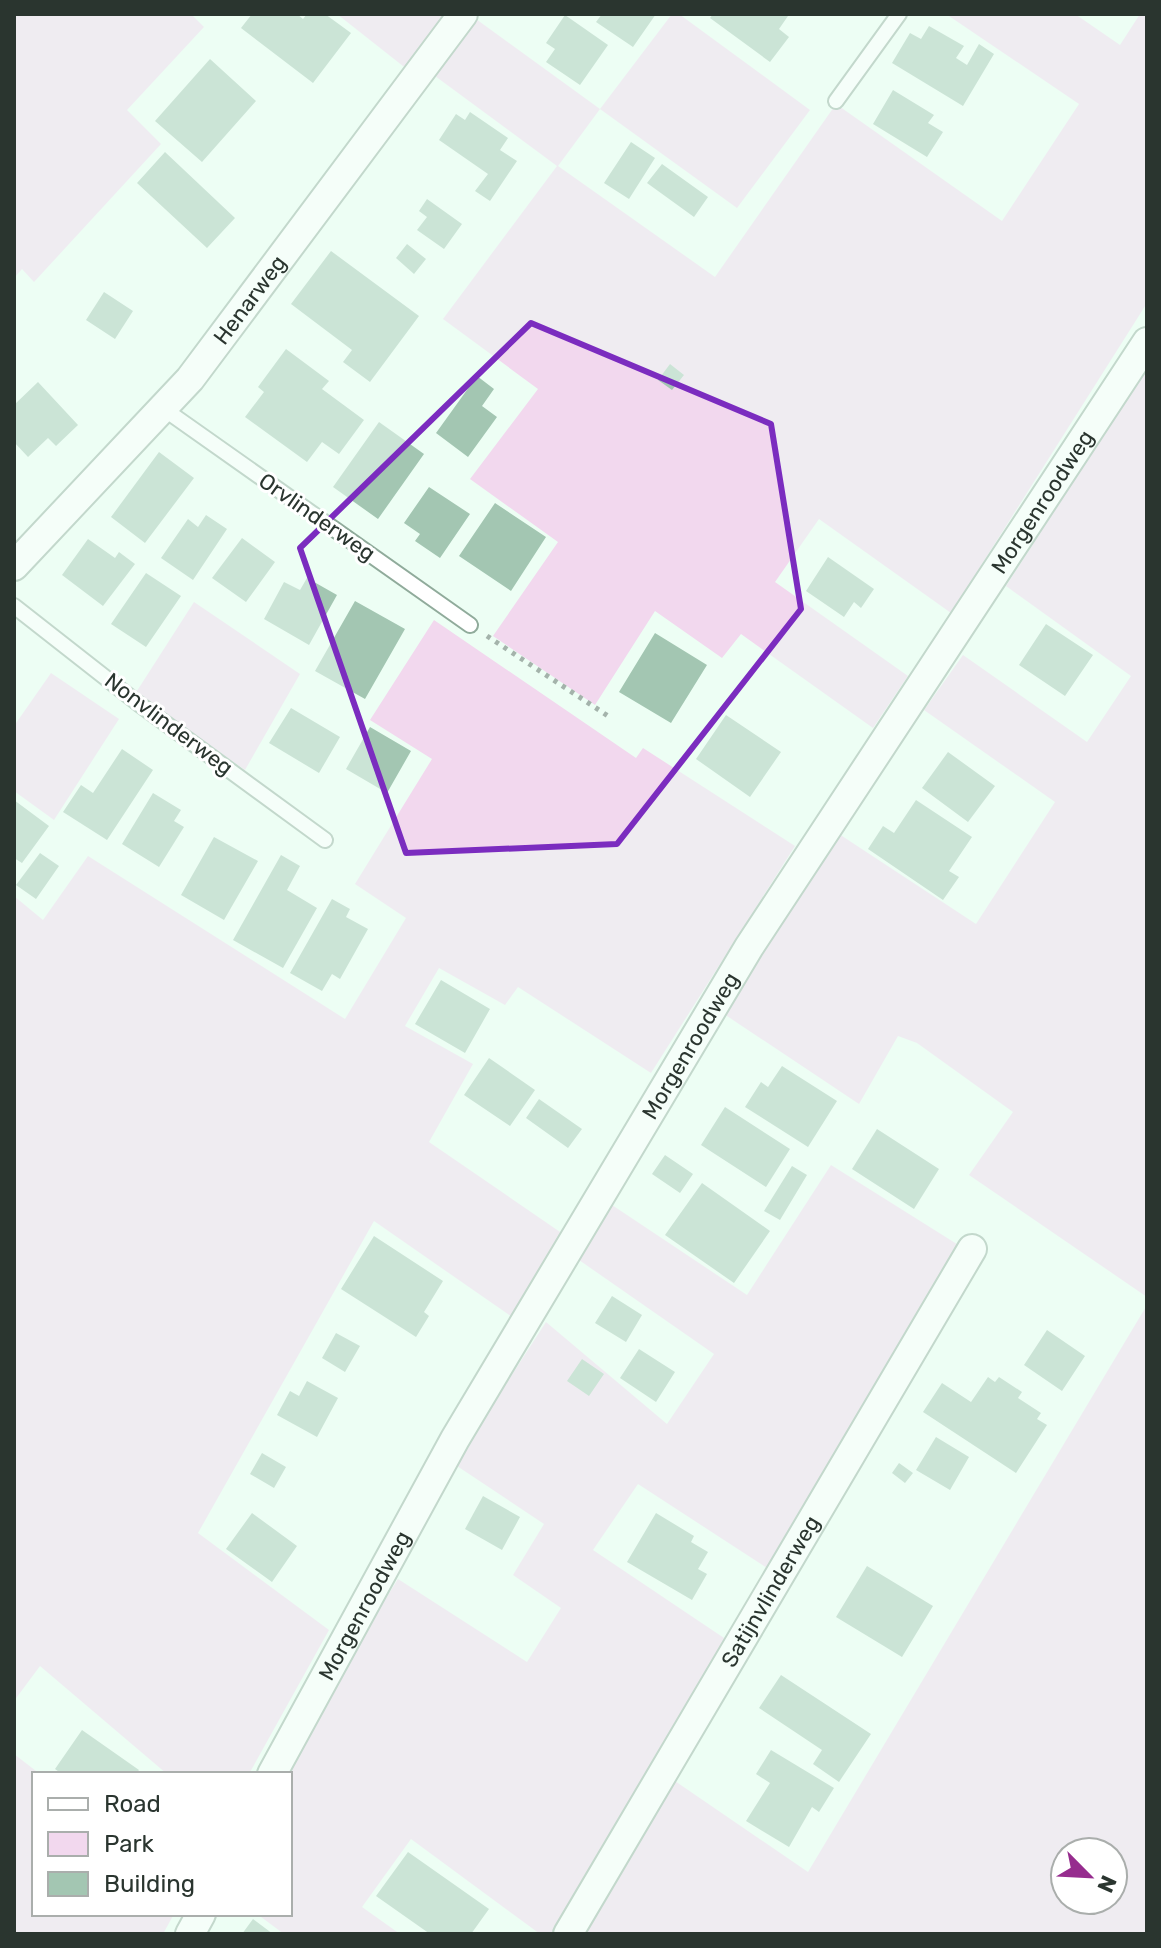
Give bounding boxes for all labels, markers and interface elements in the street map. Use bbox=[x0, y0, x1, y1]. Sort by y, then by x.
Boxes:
street label: Henarweg bbox=[207, 250, 292, 350]
street label: Morgenroodweg bbox=[985, 425, 1099, 579]
street label: Orvlinderweg bbox=[254, 467, 380, 567]
street label: Nonvlinderweg bbox=[100, 667, 238, 781]
street label: Morgenroodweg bbox=[636, 967, 744, 1124]
street label: Satijnvlinderweg bbox=[715, 1511, 825, 1672]
street label: Morgenroodweg bbox=[312, 1526, 416, 1685]
legend bbox=[32, 1772, 292, 1916]
text: Road bbox=[104, 1790, 161, 1818]
text: Park bbox=[104, 1830, 155, 1858]
north arrow bbox=[1049, 1836, 1129, 1916]
text: Building bbox=[104, 1870, 195, 1898]
text: N bbox=[1091, 1871, 1122, 1897]

